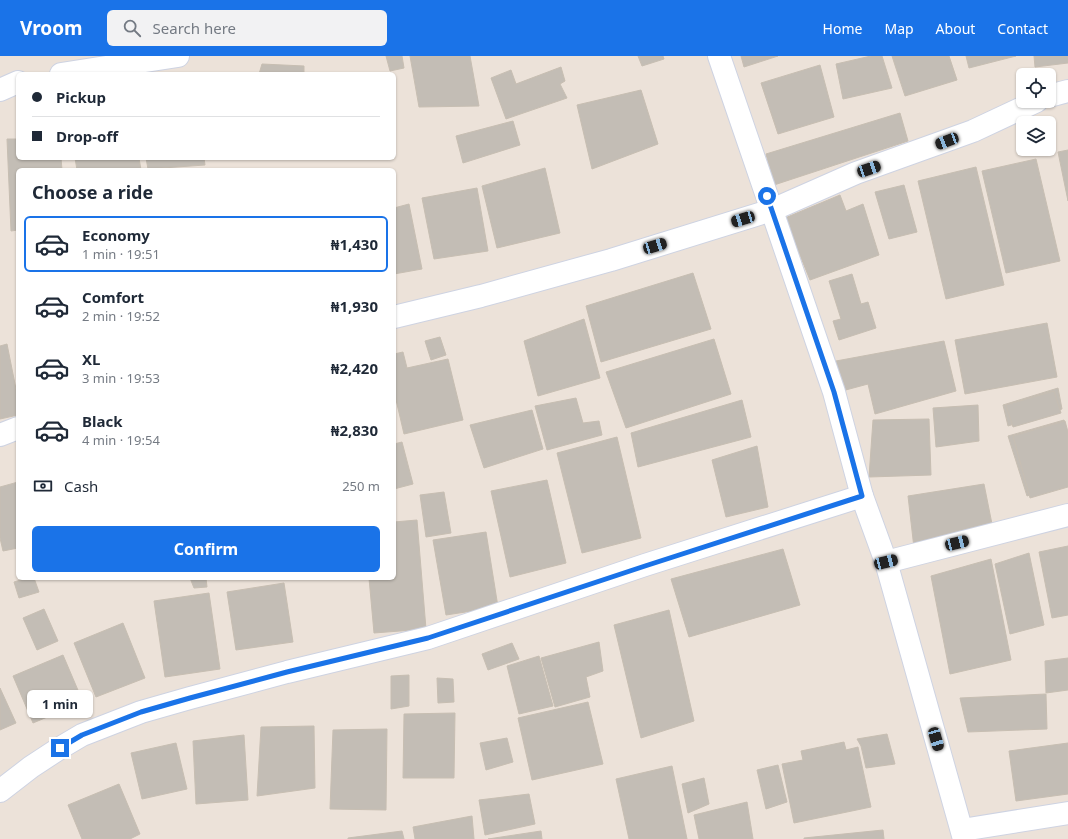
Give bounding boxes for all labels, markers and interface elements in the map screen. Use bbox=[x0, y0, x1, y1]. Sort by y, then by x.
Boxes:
search box bbox=[107, 10, 387, 46]
text: Vroom bbox=[20, 15, 83, 41]
icon: search bbox=[121, 17, 143, 39]
text: Search here bbox=[153, 18, 236, 38]
text: Home bbox=[823, 19, 862, 38]
text: Map bbox=[884, 19, 914, 38]
text: About bbox=[936, 19, 975, 38]
text: Contact bbox=[997, 19, 1048, 38]
map controls bbox=[1016, 68, 1056, 156]
button: locate bbox=[1016, 68, 1056, 108]
text: Pickup bbox=[56, 87, 106, 107]
button: layers bbox=[1016, 116, 1056, 156]
text: Drop-off bbox=[56, 126, 118, 146]
car bbox=[934, 131, 960, 151]
car bbox=[856, 159, 882, 179]
text: Choose a ride bbox=[32, 180, 153, 204]
route start bbox=[758, 187, 776, 205]
car bbox=[730, 210, 756, 228]
text: Economy bbox=[82, 225, 150, 245]
icon: car bbox=[34, 226, 70, 262]
text: ₦1,430 bbox=[331, 234, 378, 254]
car bbox=[642, 237, 668, 255]
text: 1 min · 19:51 bbox=[82, 245, 160, 263]
text: Comfort bbox=[82, 287, 144, 307]
icon: car bbox=[34, 288, 70, 324]
text: ₦1,930 bbox=[331, 296, 378, 316]
text: 2 min · 19:52 bbox=[82, 307, 160, 325]
text: XL bbox=[82, 349, 100, 369]
icon: car bbox=[34, 350, 70, 386]
text: ₦2,420 bbox=[331, 358, 378, 378]
text: 3 min · 19:53 bbox=[82, 369, 160, 387]
text: Black bbox=[82, 411, 122, 431]
icon: car bbox=[34, 412, 70, 448]
text: ₦2,830 bbox=[331, 420, 378, 440]
text: 4 min · 19:54 bbox=[82, 431, 160, 449]
icon: cash bbox=[32, 475, 54, 497]
text: Cash bbox=[64, 476, 98, 496]
text: 250 m bbox=[342, 477, 380, 495]
button: Confirm bbox=[32, 526, 380, 572]
car bbox=[944, 534, 970, 552]
car bbox=[873, 553, 899, 571]
callout: 1 min bbox=[27, 690, 93, 718]
text: 1 min bbox=[42, 695, 78, 713]
car bbox=[927, 726, 945, 752]
route end bbox=[51, 739, 69, 757]

